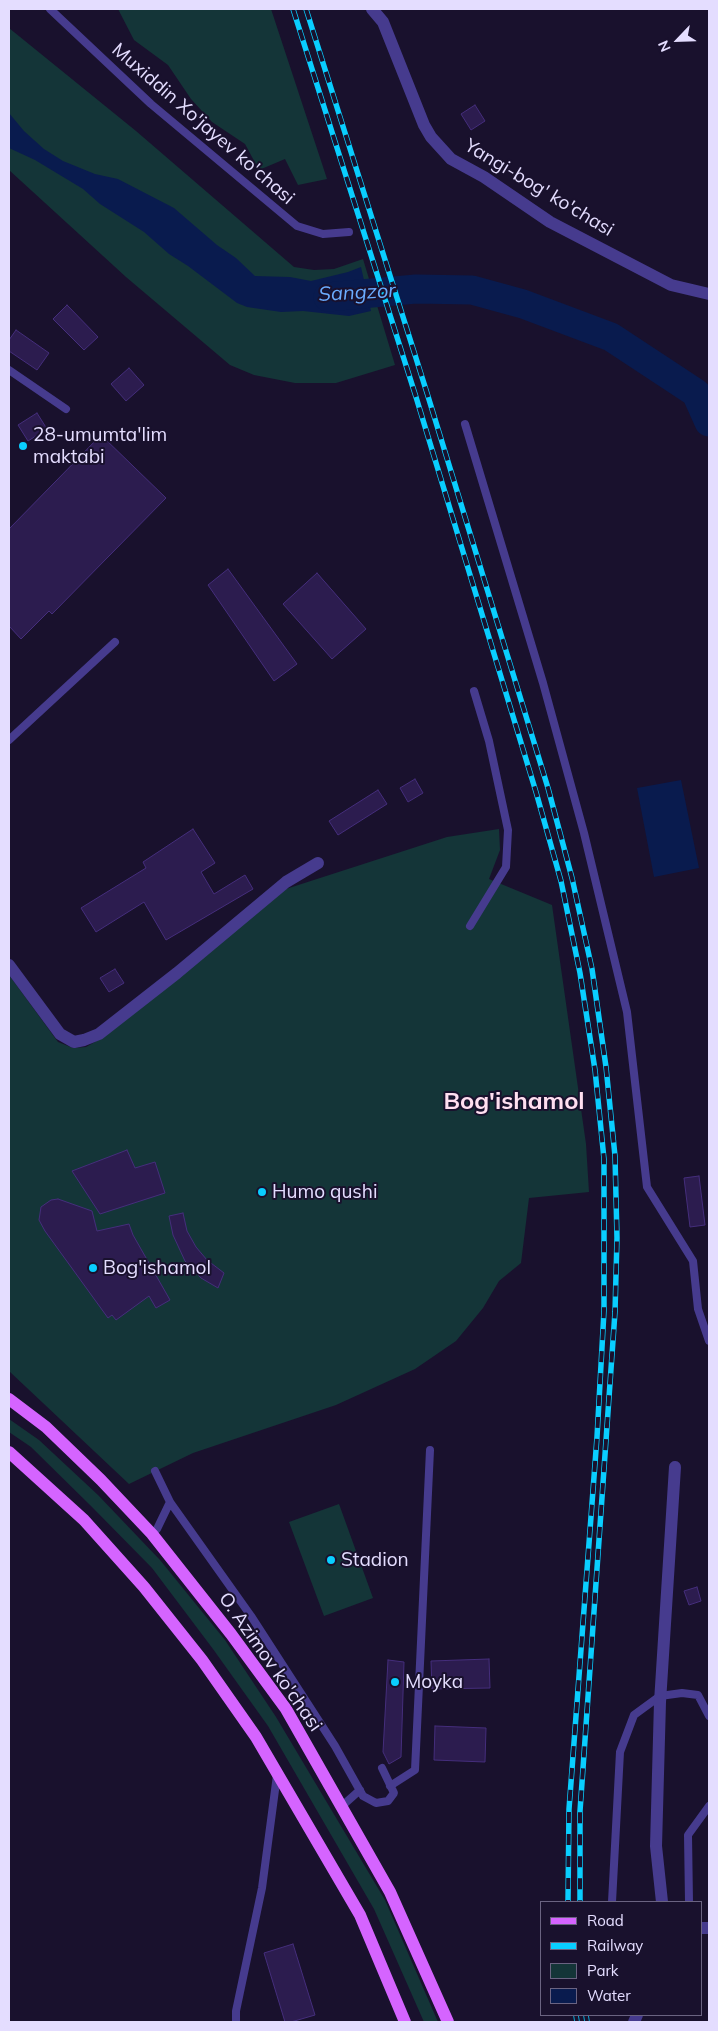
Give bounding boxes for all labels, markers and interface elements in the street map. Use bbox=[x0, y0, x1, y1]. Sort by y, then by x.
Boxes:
north arrow bbox=[653, 15, 703, 65]
text: N bbox=[654, 38, 675, 55]
street label: Muxiddin Xo'jayev ko'chasi bbox=[107, 39, 299, 209]
street label: Yangi-bog' ko'chasi bbox=[460, 134, 618, 242]
water label: Sangzor bbox=[318, 279, 396, 307]
place label: 28-umumta'lim maktabi bbox=[33, 424, 167, 468]
marker: 28-umumta'lim maktabi bbox=[17, 440, 29, 452]
district label: Bog'ishamol bbox=[443, 1088, 585, 1116]
place label: Humo qushi bbox=[272, 1181, 377, 1203]
marker: Humo qushi bbox=[256, 1186, 268, 1198]
place label: Bog'ishamol bbox=[103, 1257, 211, 1279]
marker: Bog'ishamol bbox=[87, 1262, 99, 1274]
place label: Stadion bbox=[341, 1549, 409, 1571]
marker: Stadion bbox=[325, 1554, 337, 1566]
street label: O. Azimov ko'chasi bbox=[213, 1588, 327, 1736]
place label: Moyka bbox=[405, 1671, 463, 1693]
marker: Moyka bbox=[389, 1676, 401, 1688]
legend bbox=[540, 1901, 703, 2016]
text: Road bbox=[587, 1911, 624, 1930]
text: Railway bbox=[587, 1936, 643, 1955]
text: Park bbox=[587, 1961, 619, 1980]
text: Water bbox=[587, 1986, 631, 2005]

